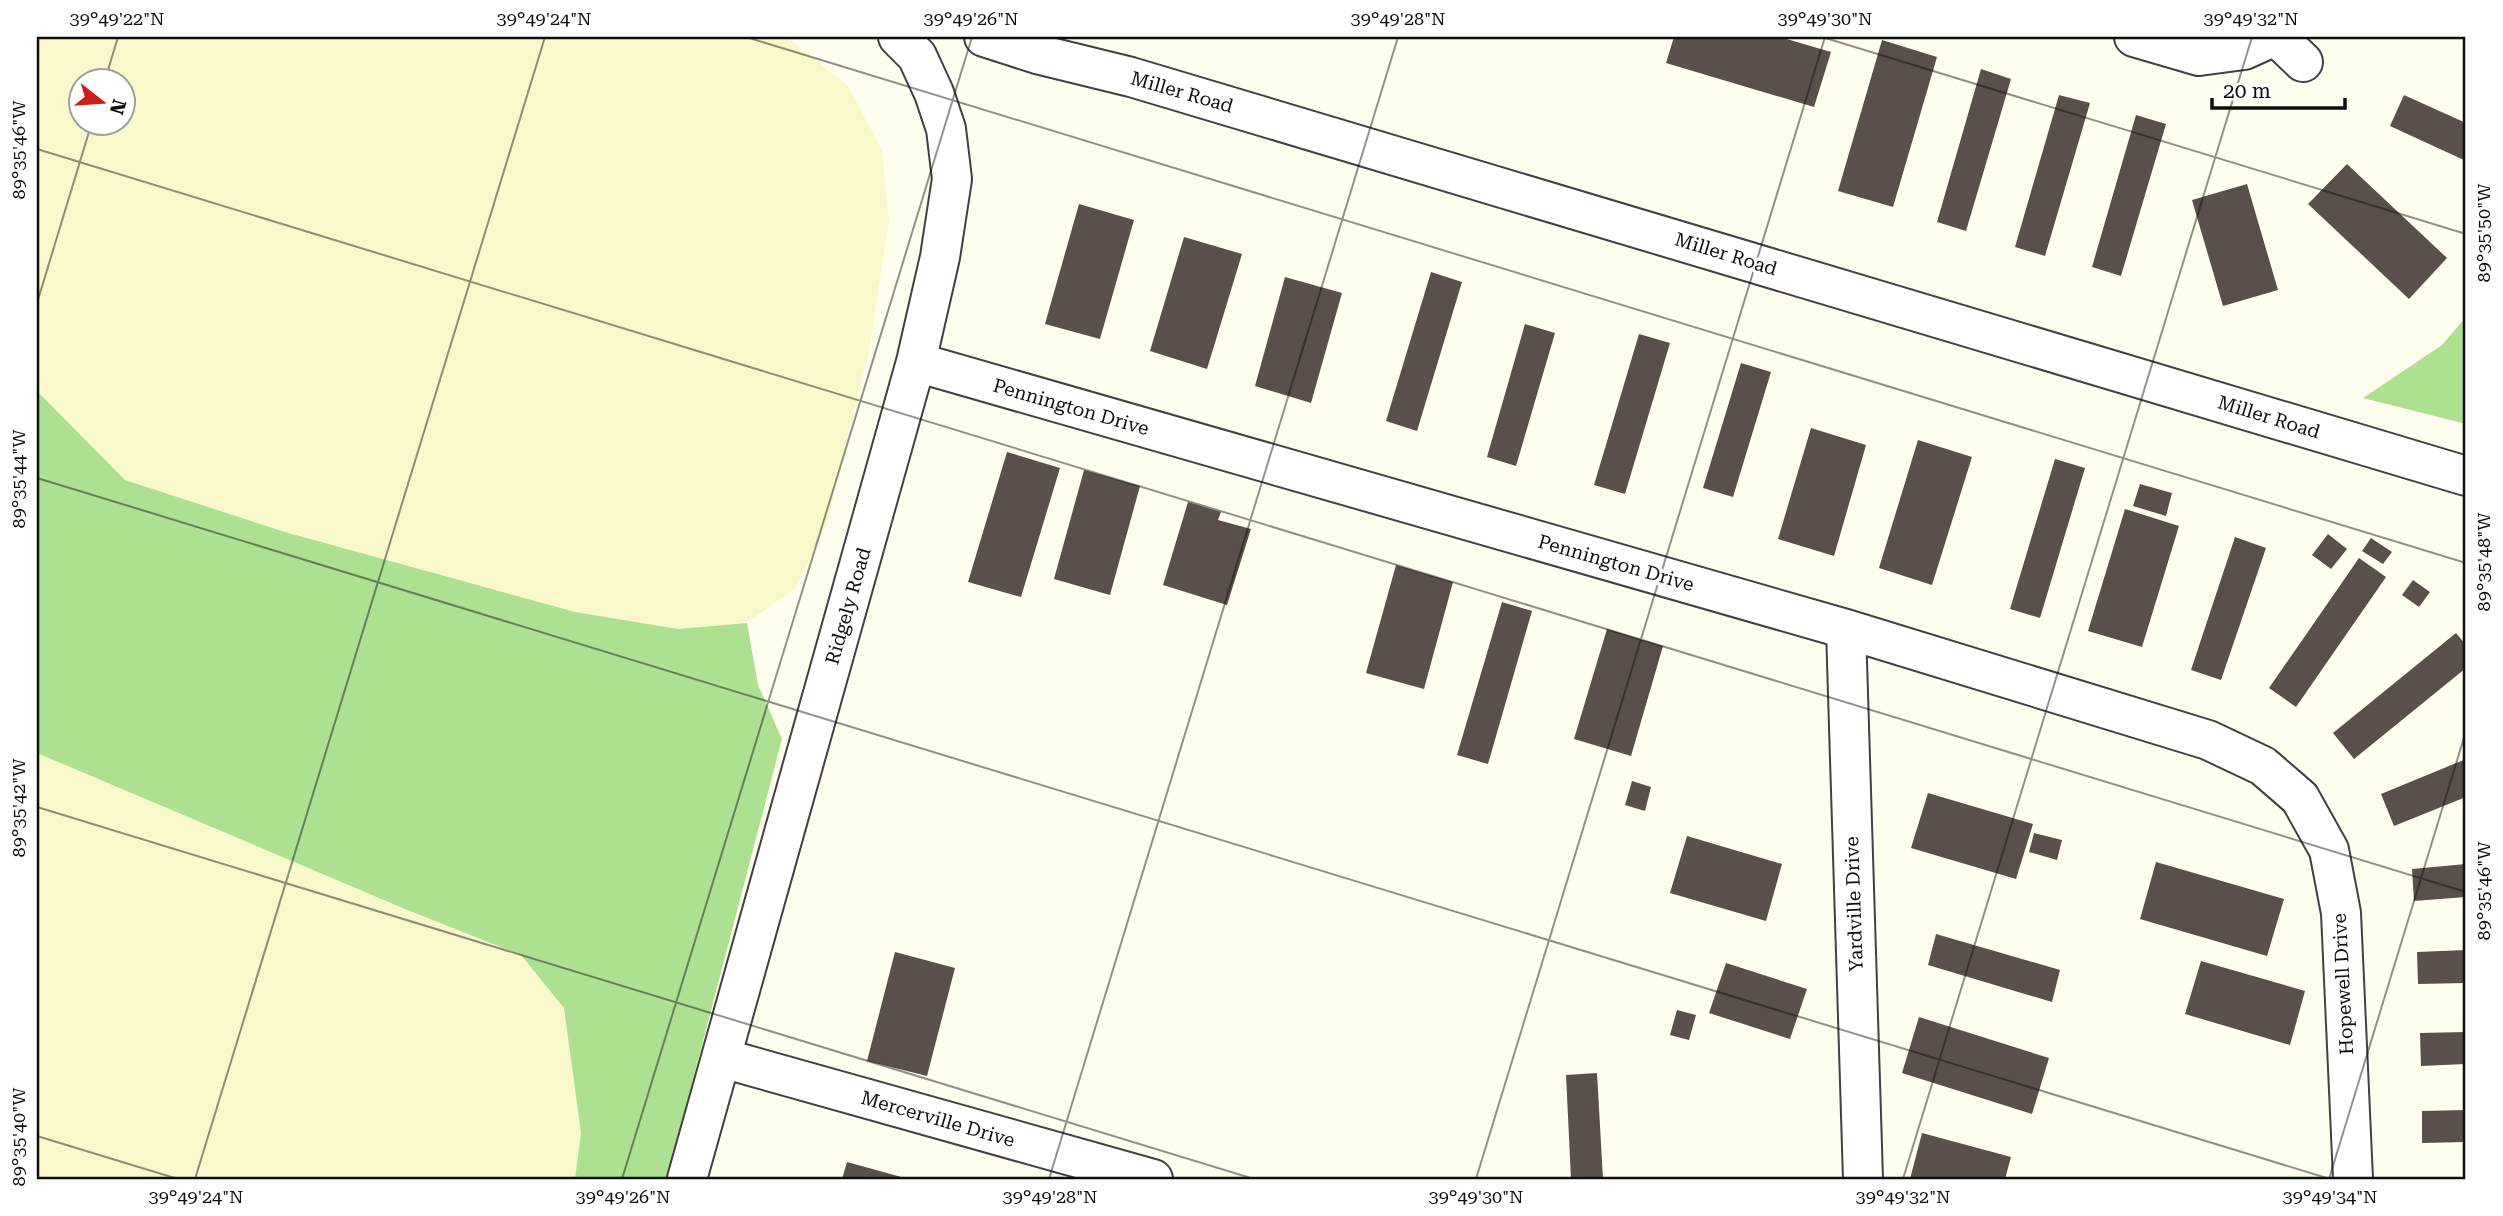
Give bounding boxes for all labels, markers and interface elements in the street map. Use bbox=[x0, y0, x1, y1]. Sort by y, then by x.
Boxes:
text: 39°49'22"N bbox=[70, 8, 164, 29]
text: 39°49'24"N bbox=[497, 8, 591, 29]
text: 39°49'26"N bbox=[924, 8, 1018, 29]
text: 39°49'28"N bbox=[1351, 8, 1445, 29]
text: 39°49'30"N bbox=[1778, 8, 1872, 29]
text: 39°49'32"N bbox=[2204, 8, 2298, 29]
north arrow bbox=[66, 66, 136, 136]
street label: Miller Road bbox=[1128, 66, 1236, 118]
scale bar bbox=[2212, 66, 2346, 110]
text: 20 m bbox=[2223, 79, 2271, 103]
text: N bbox=[105, 96, 131, 118]
text: 89°35'46"W bbox=[8, 100, 29, 199]
text: 89°35'50"W bbox=[2473, 183, 2494, 282]
street label: Miller Road bbox=[1672, 228, 1780, 280]
street label: Pennington Drive bbox=[990, 374, 1152, 440]
street label: Miller Road bbox=[2215, 391, 2323, 443]
text: 89°35'44"W bbox=[8, 429, 29, 528]
text: 89°35'48"W bbox=[2473, 512, 2494, 611]
street label: Pennington Drive bbox=[1535, 530, 1697, 596]
street label: Ridgely Road bbox=[820, 545, 876, 667]
text: 89°35'42"W bbox=[8, 758, 29, 857]
street label: Yardville Drive bbox=[1840, 836, 1868, 972]
text: 89°35'46"W bbox=[2473, 841, 2494, 940]
street label: Hopewell Drive bbox=[2328, 913, 2358, 1055]
street label: Mercerville Drive bbox=[858, 1086, 1018, 1152]
text: 89°35'40"W bbox=[8, 1087, 29, 1186]
text: 39°49'24"N bbox=[149, 1186, 243, 1207]
text: 39°49'26"N bbox=[576, 1186, 670, 1207]
text: 39°49'28"N bbox=[1003, 1186, 1097, 1207]
text: 39°49'30"N bbox=[1429, 1186, 1523, 1207]
text: 39°49'32"N bbox=[1856, 1186, 1950, 1207]
text: 39°49'34"N bbox=[2283, 1186, 2377, 1207]

